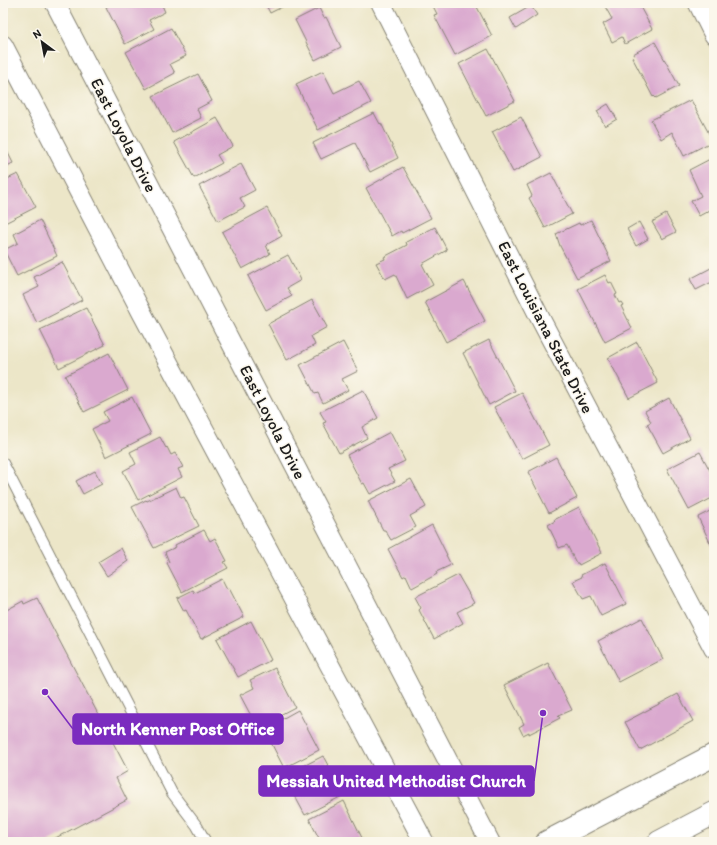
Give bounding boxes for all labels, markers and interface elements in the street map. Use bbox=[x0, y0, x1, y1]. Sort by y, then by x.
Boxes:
north arrow bbox=[22, 22, 62, 62]
text: N bbox=[30, 26, 44, 41]
street label: East Loyola Drive bbox=[87, 75, 161, 195]
street label: East Louisiana State Drive bbox=[494, 238, 598, 416]
street label: East Loyola Drive bbox=[236, 362, 310, 482]
callout: North Kenner Post Office bbox=[73, 714, 283, 744]
text: North Kenner Post Office bbox=[81, 718, 275, 740]
callout: Messiah United Methodist Church bbox=[259, 766, 534, 796]
text: Messiah United Methodist Church bbox=[266, 770, 526, 792]

